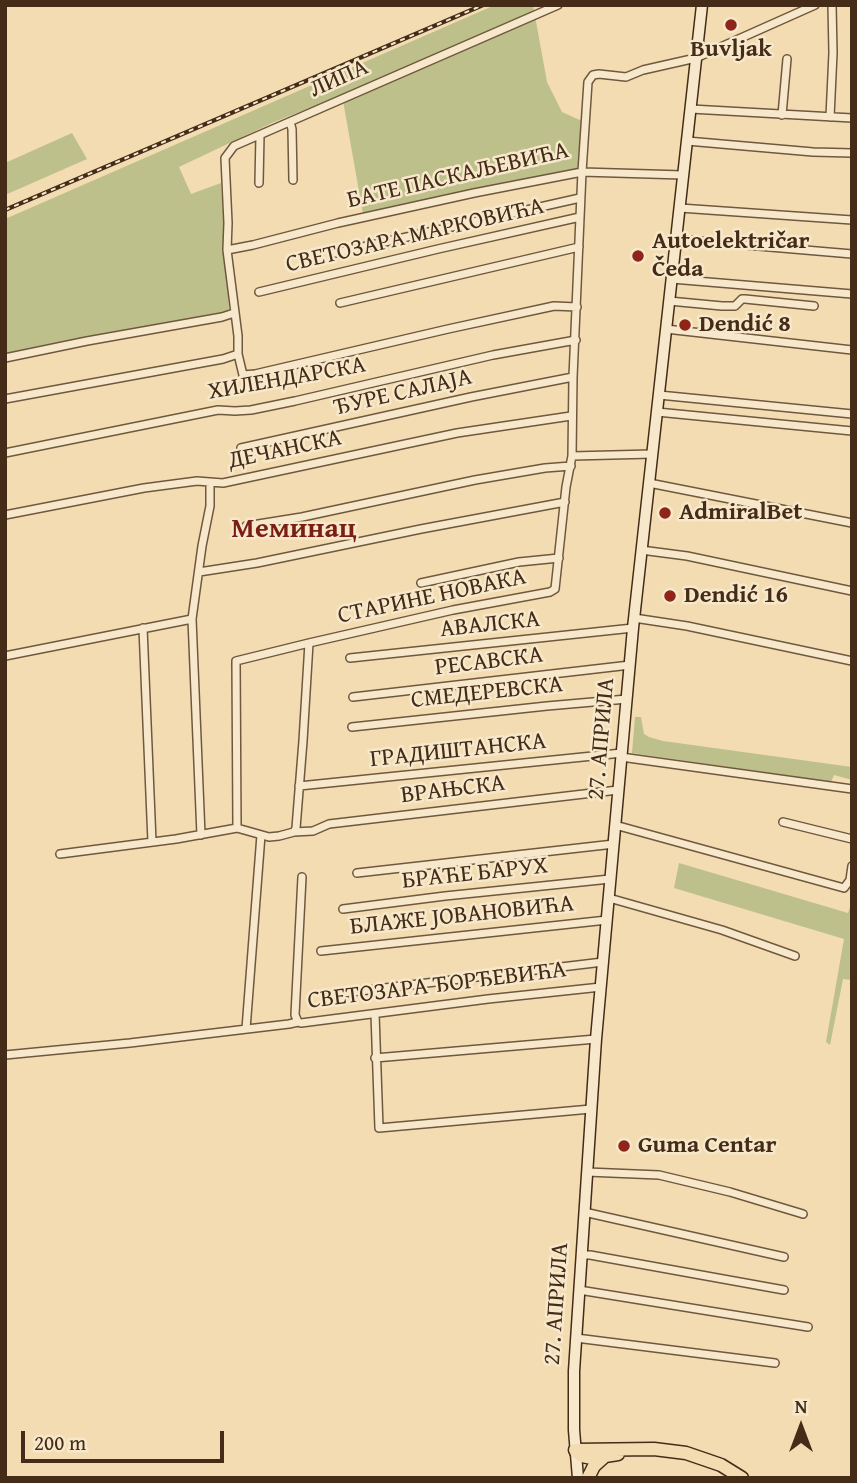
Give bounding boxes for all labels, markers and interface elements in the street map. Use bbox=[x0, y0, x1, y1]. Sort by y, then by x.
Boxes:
marker: Buvljak bbox=[723, 17, 739, 33]
place label: Buvljak bbox=[690, 36, 772, 64]
street label: ЛИПА bbox=[305, 53, 373, 105]
street label: БАТЕ ПАСКАЉЕВИЋА bbox=[344, 136, 572, 216]
street label: СВЕТОЗАРА МАРКОВИЋА bbox=[283, 192, 547, 280]
place label: Autoelektričar Čeda bbox=[652, 228, 810, 284]
marker: Autoelektričar Čeda bbox=[630, 248, 646, 264]
place label: Dendić 8 bbox=[699, 311, 791, 339]
marker: Dendić 8 bbox=[677, 317, 693, 333]
street label: ХИЛЕНДАРСКА bbox=[206, 351, 368, 407]
street label: ЂУРЕ САЛАЈА bbox=[331, 363, 475, 423]
street label: ДЕЧАНСКА bbox=[226, 424, 344, 476]
place label: AdmiralBet bbox=[679, 499, 802, 527]
marker: AdmiralBet bbox=[657, 505, 673, 521]
district label: Меминац bbox=[231, 513, 357, 547]
street label: СТАРИНЕ НОВАКА bbox=[335, 563, 529, 631]
place label: Dendić 16 bbox=[684, 582, 788, 610]
marker: Dendić 16 bbox=[662, 588, 678, 604]
street label: АВАЛСКА bbox=[439, 605, 541, 645]
street label: РЕСАВСКА bbox=[433, 641, 545, 683]
street label: СМЕДЕРЕВСКА bbox=[410, 671, 564, 715]
street label: 27. АПРИЛА bbox=[582, 676, 622, 802]
street label: ГРАДИШТАНСКА bbox=[368, 727, 548, 775]
street label: ВРАЊСКА bbox=[399, 769, 507, 811]
street label: БРАЋЕ БАРУХ bbox=[401, 852, 549, 896]
street label: БЛАЖЕ ЈОВАНОВИЋА bbox=[349, 890, 575, 942]
street label: СВЕТОЗАРА ЂОРЂЕВИЋА bbox=[306, 956, 568, 1016]
place label: Guma Centar bbox=[638, 1132, 776, 1160]
marker: Guma Centar bbox=[616, 1138, 632, 1154]
street label: 27. АПРИЛА bbox=[538, 1242, 576, 1366]
north arrow bbox=[766, 1392, 836, 1462]
text: N bbox=[795, 1392, 807, 1420]
scale bar bbox=[24, 1416, 228, 1460]
text: 200 m bbox=[34, 1427, 86, 1458]

